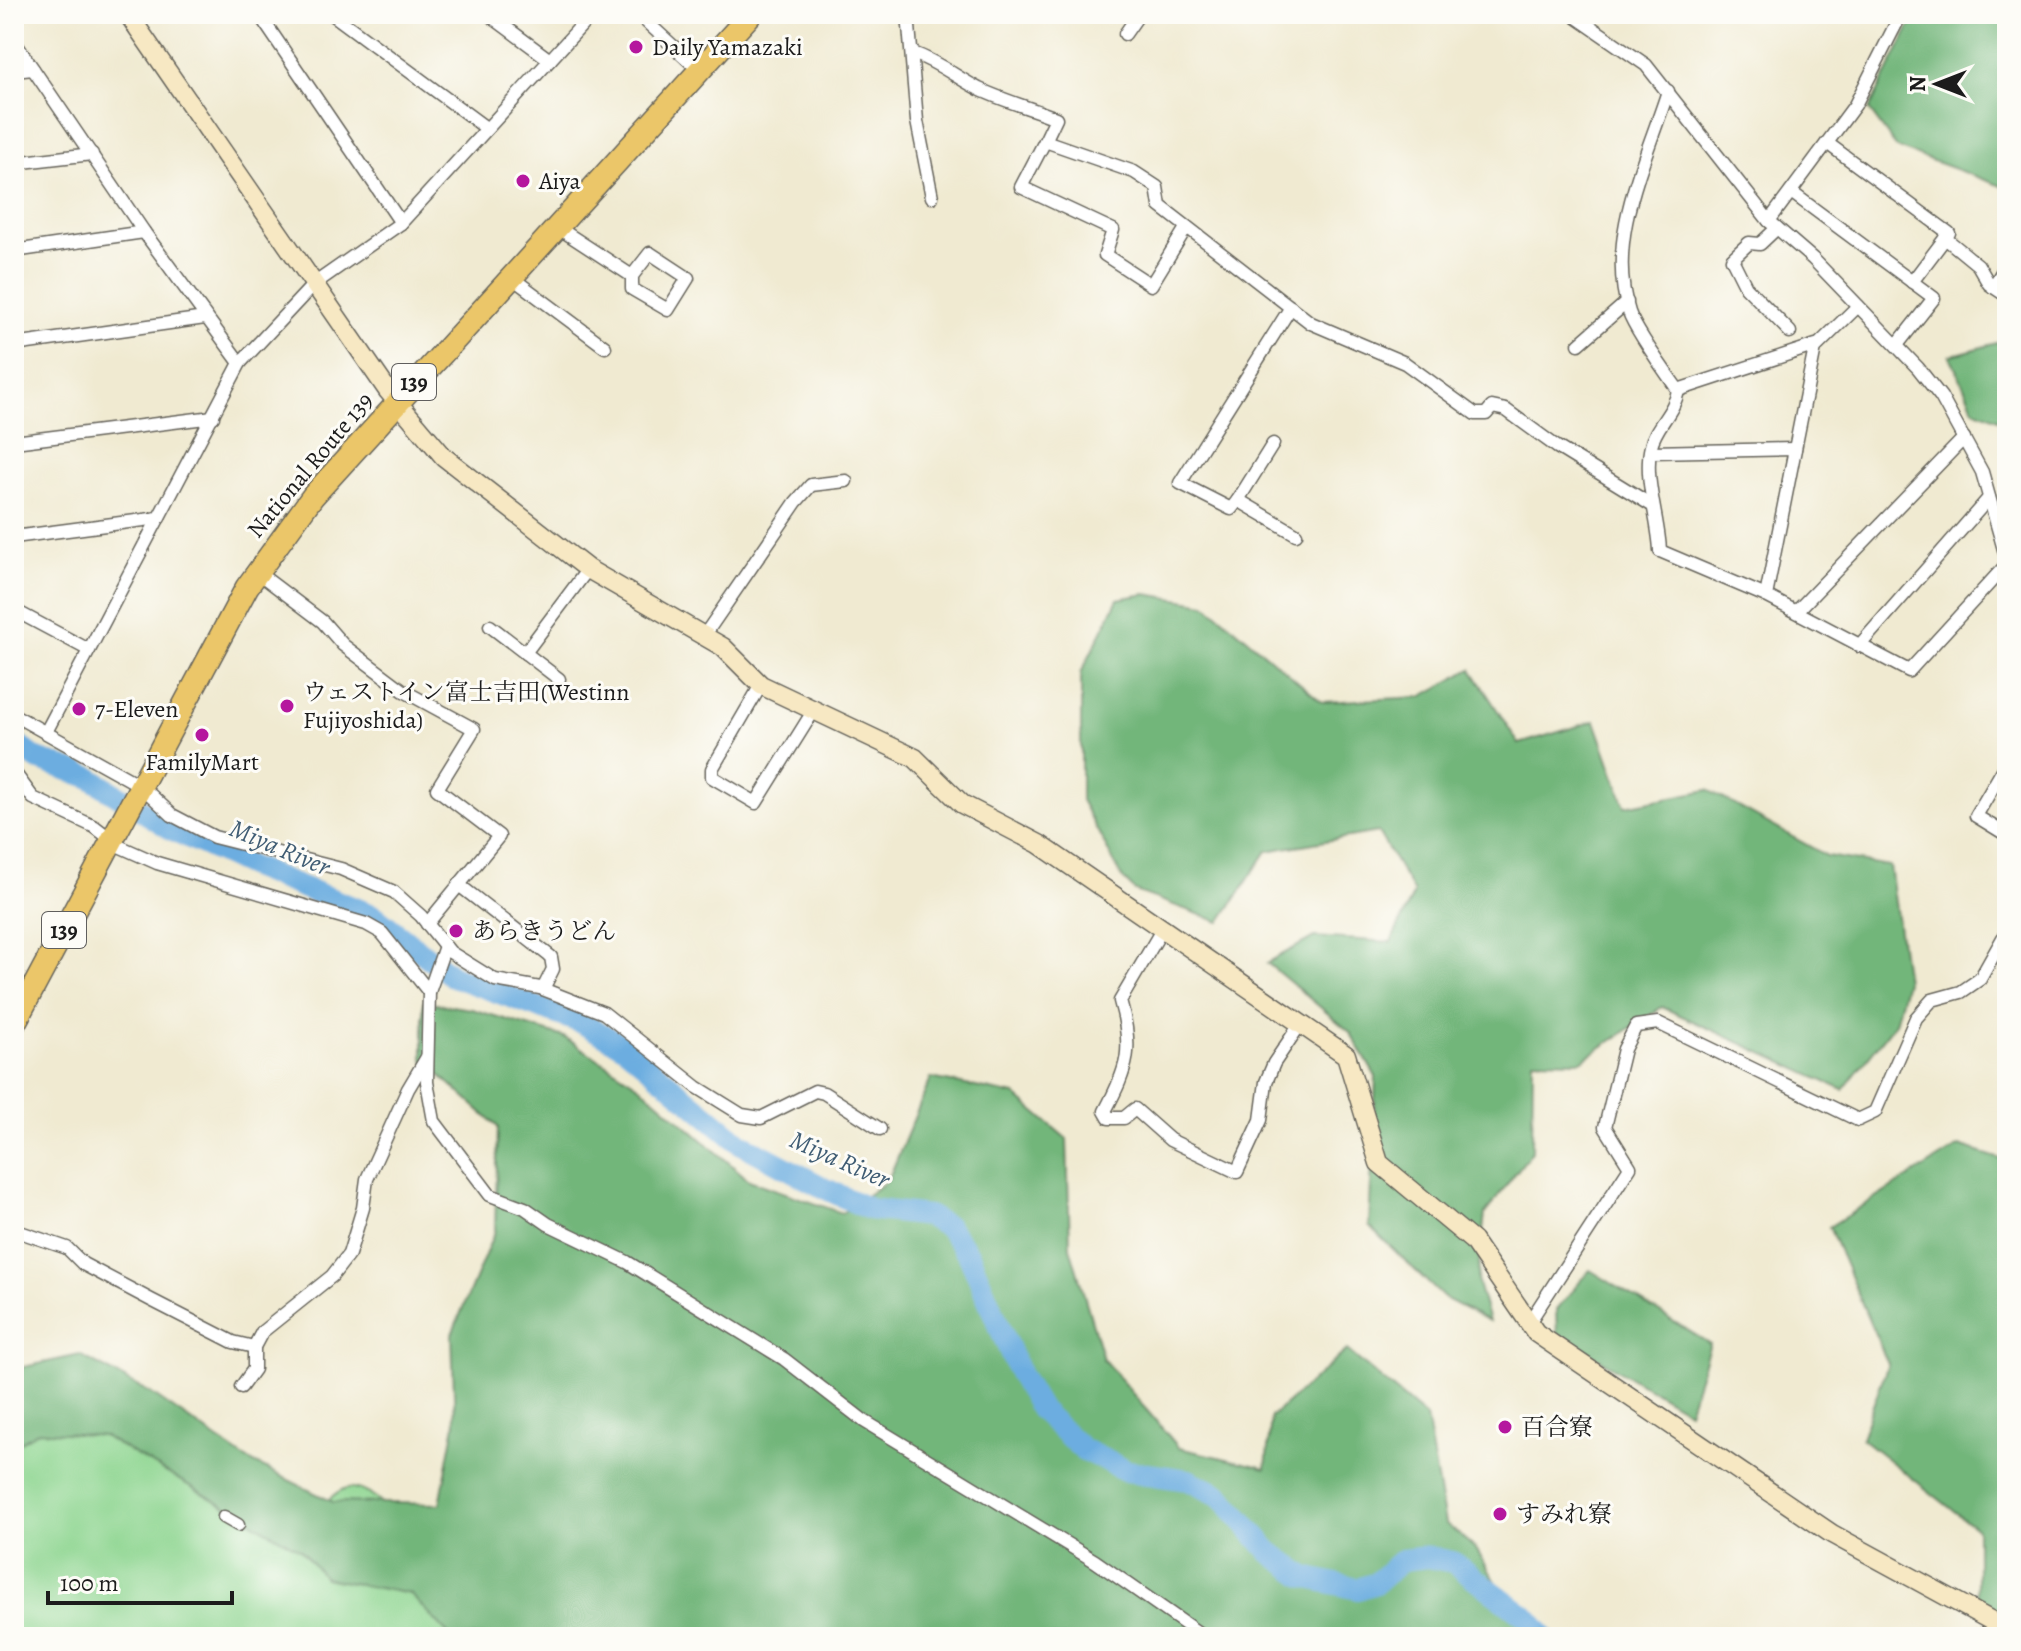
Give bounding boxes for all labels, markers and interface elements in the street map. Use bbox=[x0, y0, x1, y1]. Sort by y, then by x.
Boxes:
place label: Daily Yamazaki bbox=[652, 31, 803, 63]
marker: Daily Yamazaki bbox=[627, 38, 645, 56]
north arrow bbox=[1897, 44, 1977, 124]
text: N bbox=[1903, 76, 1933, 92]
place label: Aiya bbox=[538, 165, 582, 197]
marker: Aiya bbox=[514, 172, 532, 190]
road number: 139 bbox=[392, 364, 436, 400]
street label: National Route 139 bbox=[240, 385, 380, 545]
place label: ウェストイン富士吉田(Westinn Fujiyoshida) bbox=[303, 676, 629, 736]
place label: 7-Eleven bbox=[95, 693, 178, 725]
marker: ウェストイン富士吉田(Westinn Fujiyoshida) bbox=[278, 697, 296, 715]
marker: 7-Eleven bbox=[70, 700, 88, 718]
marker: FamilyMart bbox=[193, 726, 211, 744]
place label: FamilyMart bbox=[145, 746, 259, 778]
water label: Miya River bbox=[224, 811, 336, 885]
road number: 139 bbox=[42, 912, 86, 948]
place label: あらきうどん bbox=[472, 915, 616, 947]
marker: あらきうどん bbox=[447, 922, 465, 940]
water label: Miya River bbox=[784, 1122, 896, 1197]
place label: 百合寮 bbox=[1521, 1411, 1593, 1443]
marker: 百合寮 bbox=[1496, 1418, 1514, 1436]
place label: すみれ寮 bbox=[1516, 1498, 1612, 1530]
marker: すみれ寮 bbox=[1491, 1505, 1509, 1523]
scale bar bbox=[48, 1555, 232, 1605]
text: 100 m bbox=[60, 1567, 119, 1599]

